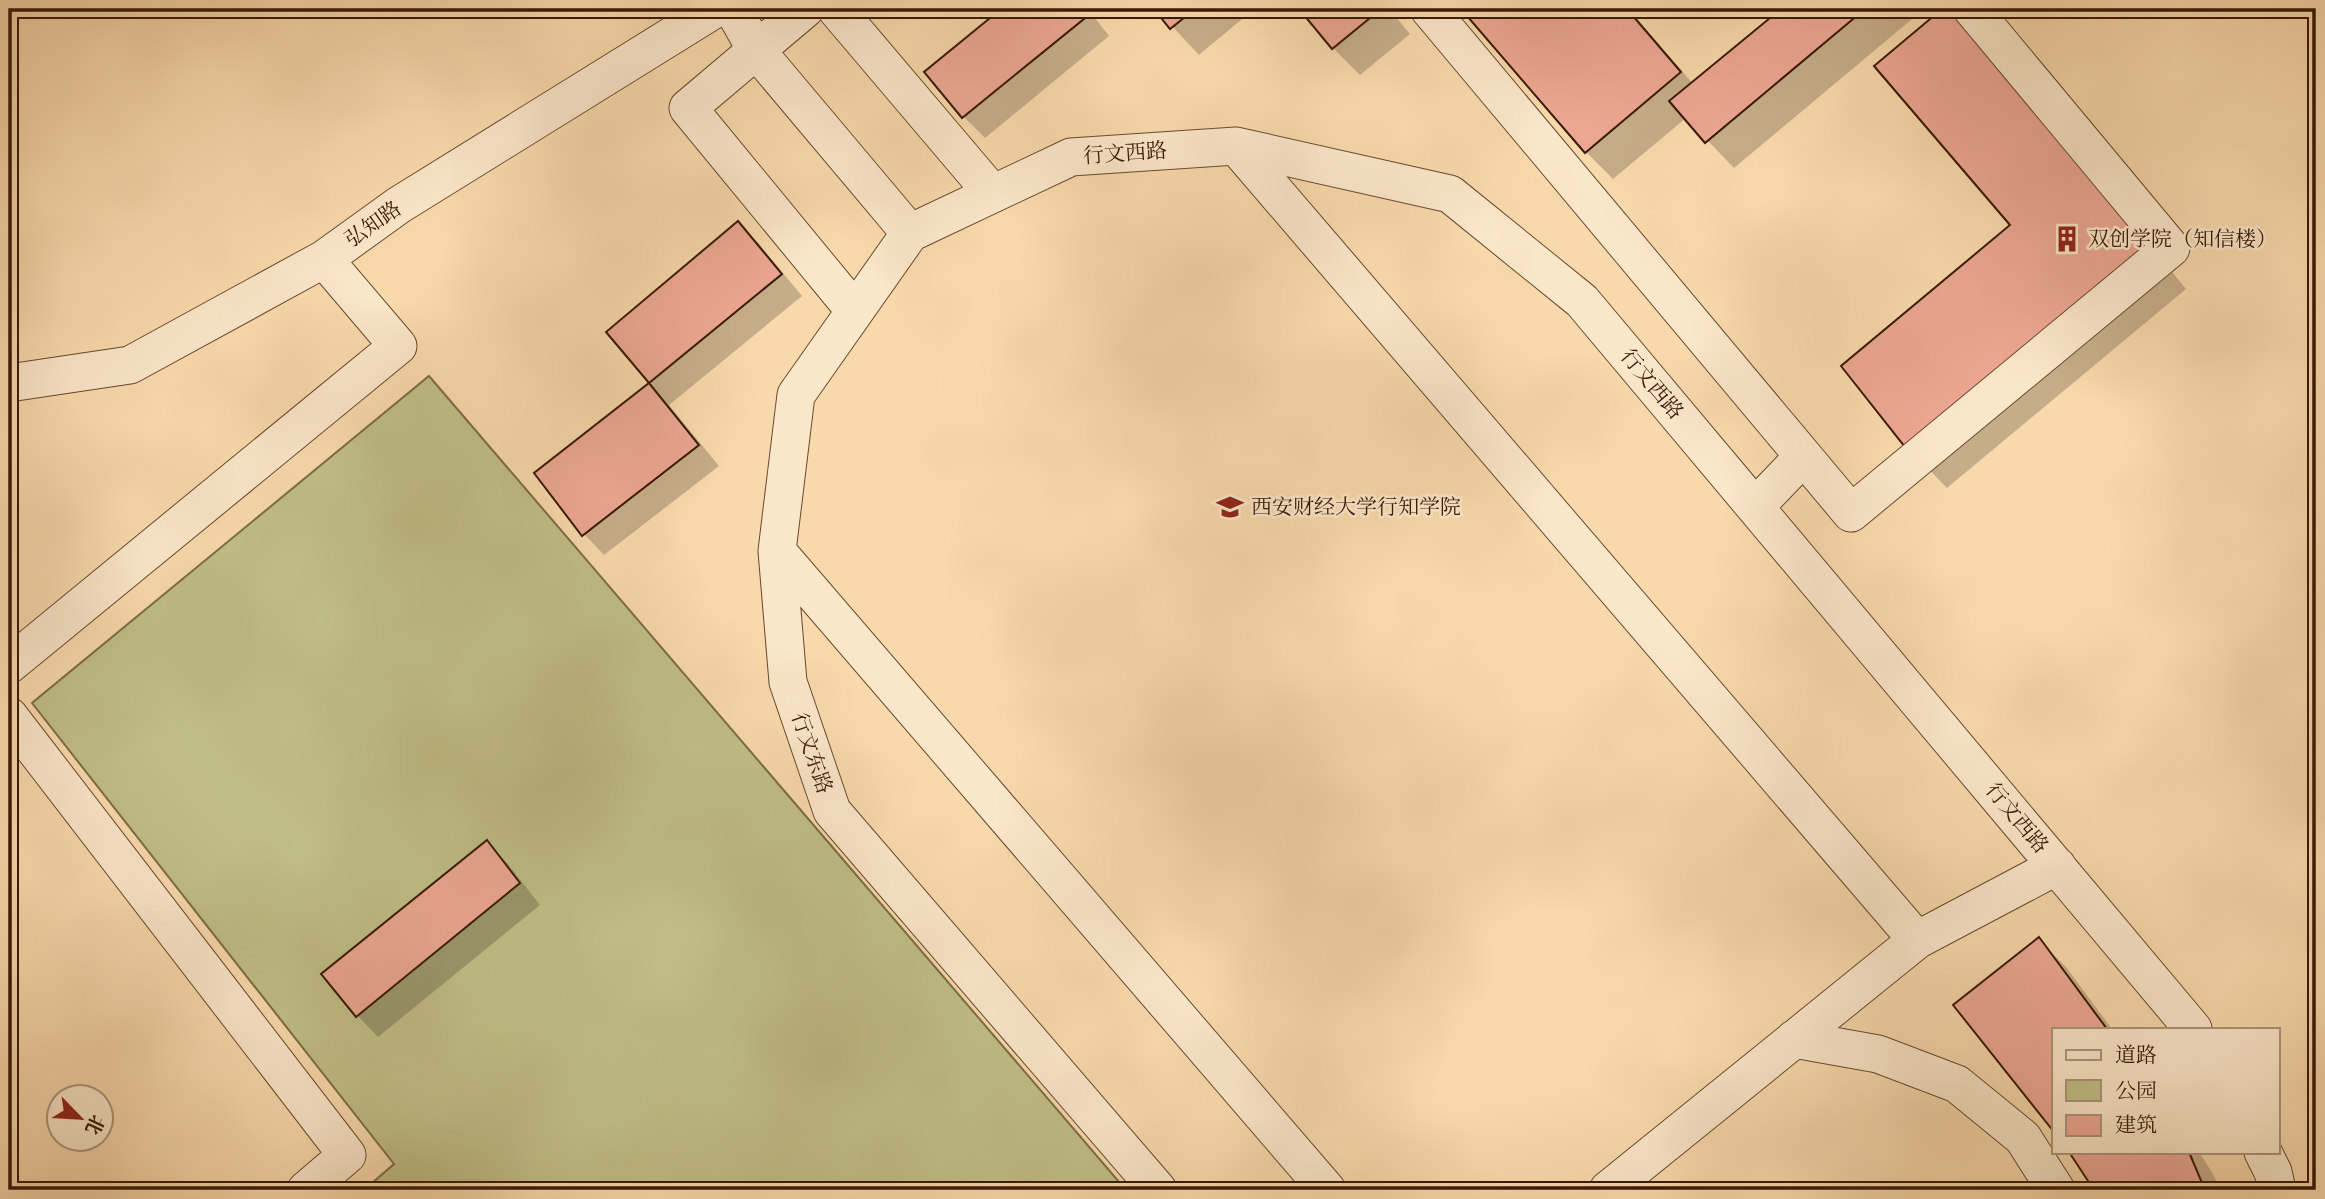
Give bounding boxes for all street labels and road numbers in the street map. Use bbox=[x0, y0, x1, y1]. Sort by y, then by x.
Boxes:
street label: 行文西路 bbox=[1082, 137, 1168, 168]
street label: 弘知路 bbox=[340, 195, 406, 252]
street label: 行文西路 bbox=[1616, 343, 1689, 424]
street label: 行文东路 bbox=[787, 709, 838, 797]
street label: 行文西路 bbox=[1981, 777, 2054, 858]

